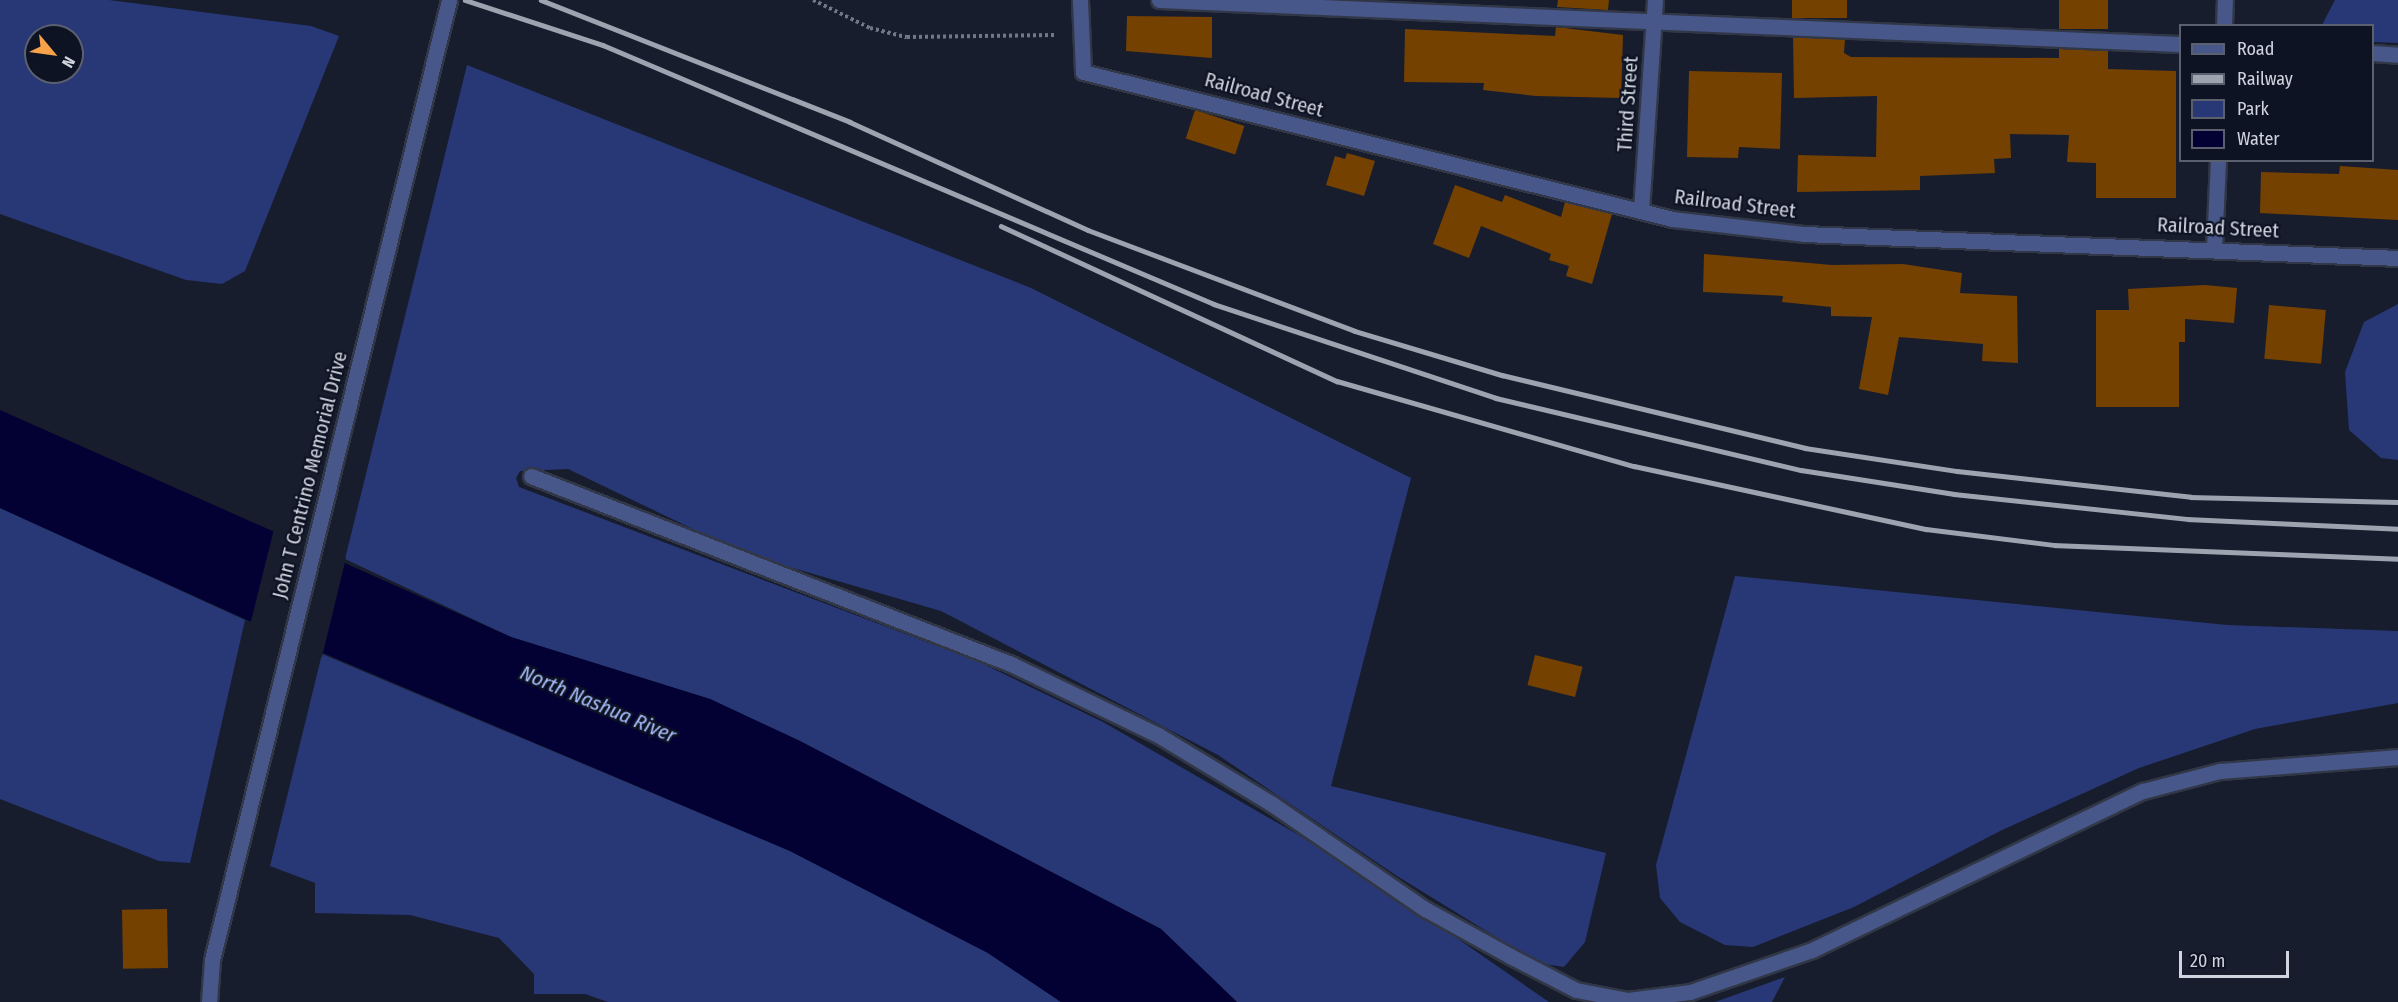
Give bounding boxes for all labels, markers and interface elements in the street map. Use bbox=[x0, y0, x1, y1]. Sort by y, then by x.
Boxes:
north arrow bbox=[24, 24, 84, 84]
legend bbox=[2179, 24, 2374, 162]
text: Road bbox=[2237, 38, 2274, 60]
text: N bbox=[58, 53, 79, 71]
street label: Third Street bbox=[1613, 55, 1643, 153]
street label: Railroad Street bbox=[1202, 68, 1326, 122]
text: Railway bbox=[2237, 68, 2293, 90]
text: Park bbox=[2237, 98, 2269, 120]
text: Water bbox=[2237, 128, 2280, 150]
street label: Railroad Street bbox=[1673, 185, 1797, 223]
street label: Railroad Street bbox=[2156, 213, 2280, 243]
street label: John T Centrino Memorial Drive bbox=[268, 349, 352, 601]
water label: North Nashua River bbox=[516, 660, 680, 748]
scale bar bbox=[2182, 939, 2292, 977]
text: 20 m bbox=[2190, 950, 2225, 972]

